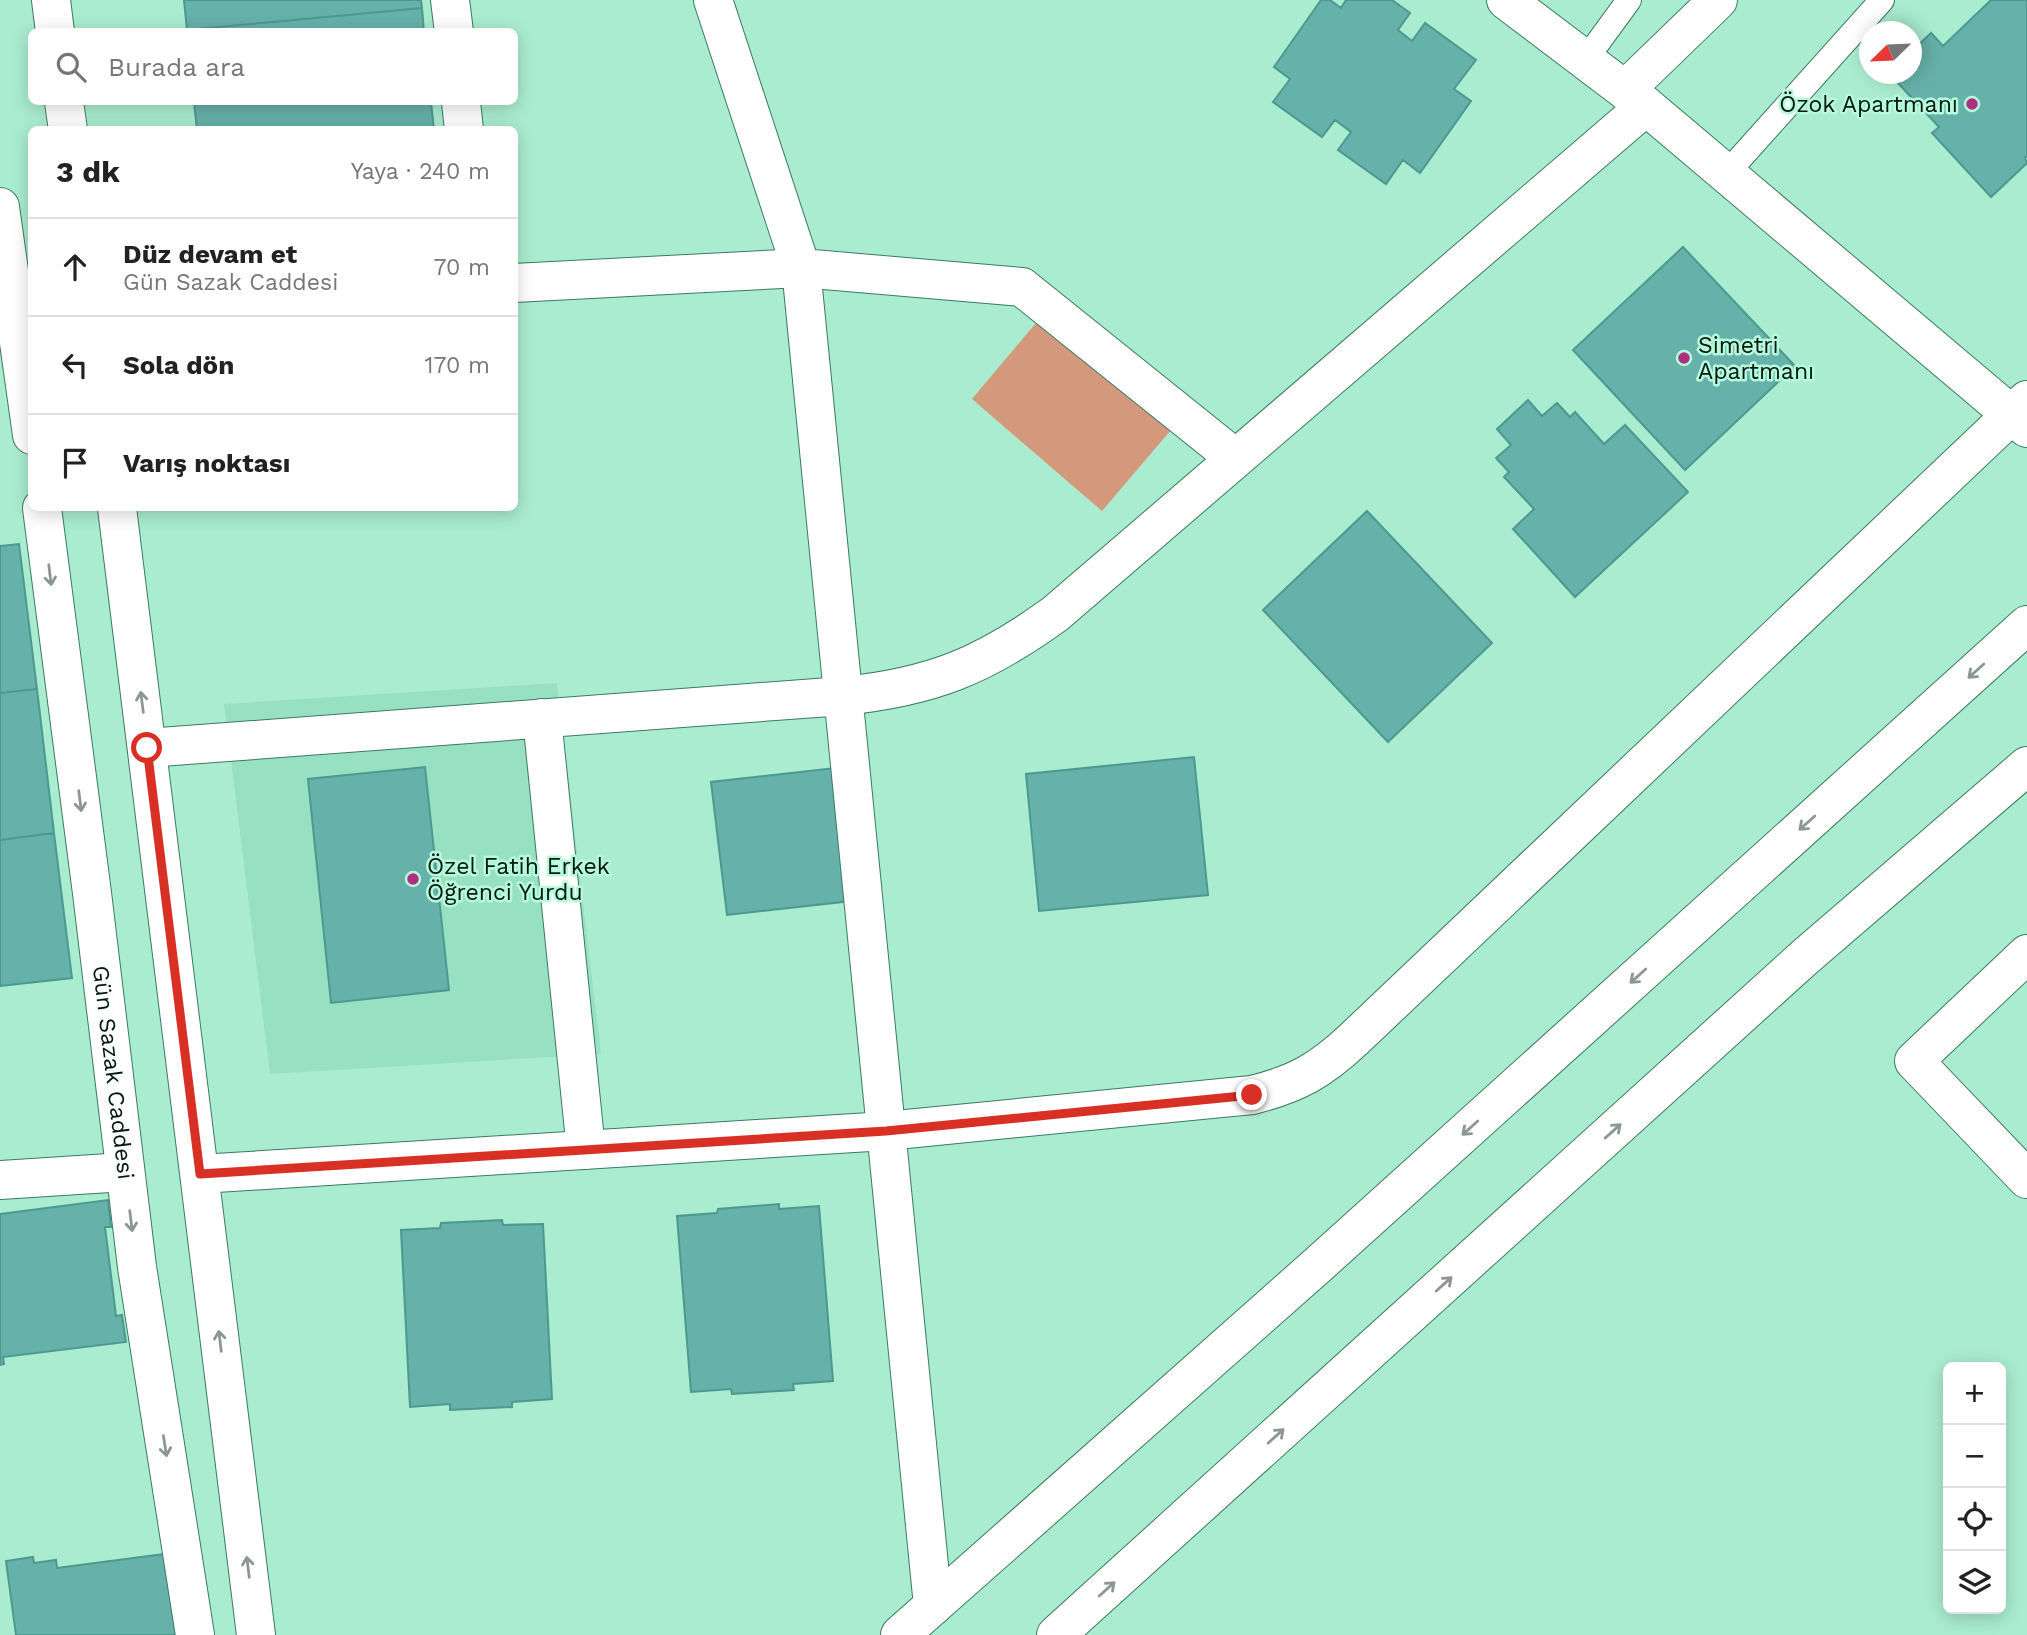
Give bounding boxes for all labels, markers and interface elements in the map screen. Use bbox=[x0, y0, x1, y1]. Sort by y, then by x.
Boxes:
north arrow bbox=[1859, 21, 1922, 84]
search box bbox=[28, 28, 518, 105]
icon: search bbox=[52, 48, 90, 86]
text: Burada ara bbox=[108, 52, 245, 82]
place label: Özok Apartmanı bbox=[1779, 91, 1958, 118]
marker: Özok Apartmanı bbox=[1964, 96, 1980, 112]
text: 3 dk bbox=[56, 154, 120, 189]
text: Yaya · 240 m bbox=[351, 158, 490, 185]
text: Düz devam et bbox=[123, 239, 297, 269]
icon: ahead bbox=[56, 248, 94, 286]
text: 70 m bbox=[433, 254, 490, 281]
text: Gün Sazak Caddesi bbox=[123, 269, 338, 296]
place label: Simetri Apartmanı bbox=[1698, 332, 1814, 385]
icon: left bbox=[56, 346, 94, 384]
text: Sola dön bbox=[123, 350, 234, 380]
marker: Simetri Apartmanı bbox=[1676, 350, 1692, 366]
text: 170 m bbox=[425, 352, 490, 379]
icon: arrive bbox=[56, 444, 94, 482]
text: Varış noktası bbox=[123, 448, 290, 478]
one-way arrow bbox=[44, 563, 57, 586]
one-way arrow bbox=[1967, 663, 1985, 679]
one-way arrow bbox=[135, 691, 148, 714]
route start bbox=[131, 732, 162, 763]
one-way arrow bbox=[73, 789, 86, 812]
one-way arrow bbox=[1798, 815, 1816, 831]
place label: Özel Fatih Erkek Öğrenci Yurdu bbox=[427, 853, 610, 906]
marker: Özel Fatih Erkek Öğrenci Yurdu bbox=[405, 871, 421, 887]
street label: Gün Sazak Caddesi bbox=[87, 964, 139, 1181]
one-way arrow bbox=[1630, 968, 1648, 984]
route end bbox=[1236, 1079, 1267, 1110]
one-way arrow bbox=[1461, 1120, 1479, 1136]
one-way arrow bbox=[1604, 1123, 1622, 1139]
one-way arrow bbox=[125, 1209, 138, 1232]
one-way arrow bbox=[1435, 1276, 1453, 1292]
one-way arrow bbox=[214, 1331, 227, 1353]
map controls bbox=[1943, 1362, 2006, 1614]
button: + bbox=[1943, 1362, 2006, 1425]
button: − bbox=[1943, 1425, 2006, 1488]
one-way arrow bbox=[1267, 1428, 1284, 1445]
one-way arrow bbox=[159, 1434, 172, 1457]
button: locate bbox=[1943, 1488, 2006, 1551]
button: layers bbox=[1943, 1551, 2006, 1614]
one-way arrow bbox=[241, 1556, 254, 1579]
one-way arrow bbox=[1098, 1581, 1116, 1597]

